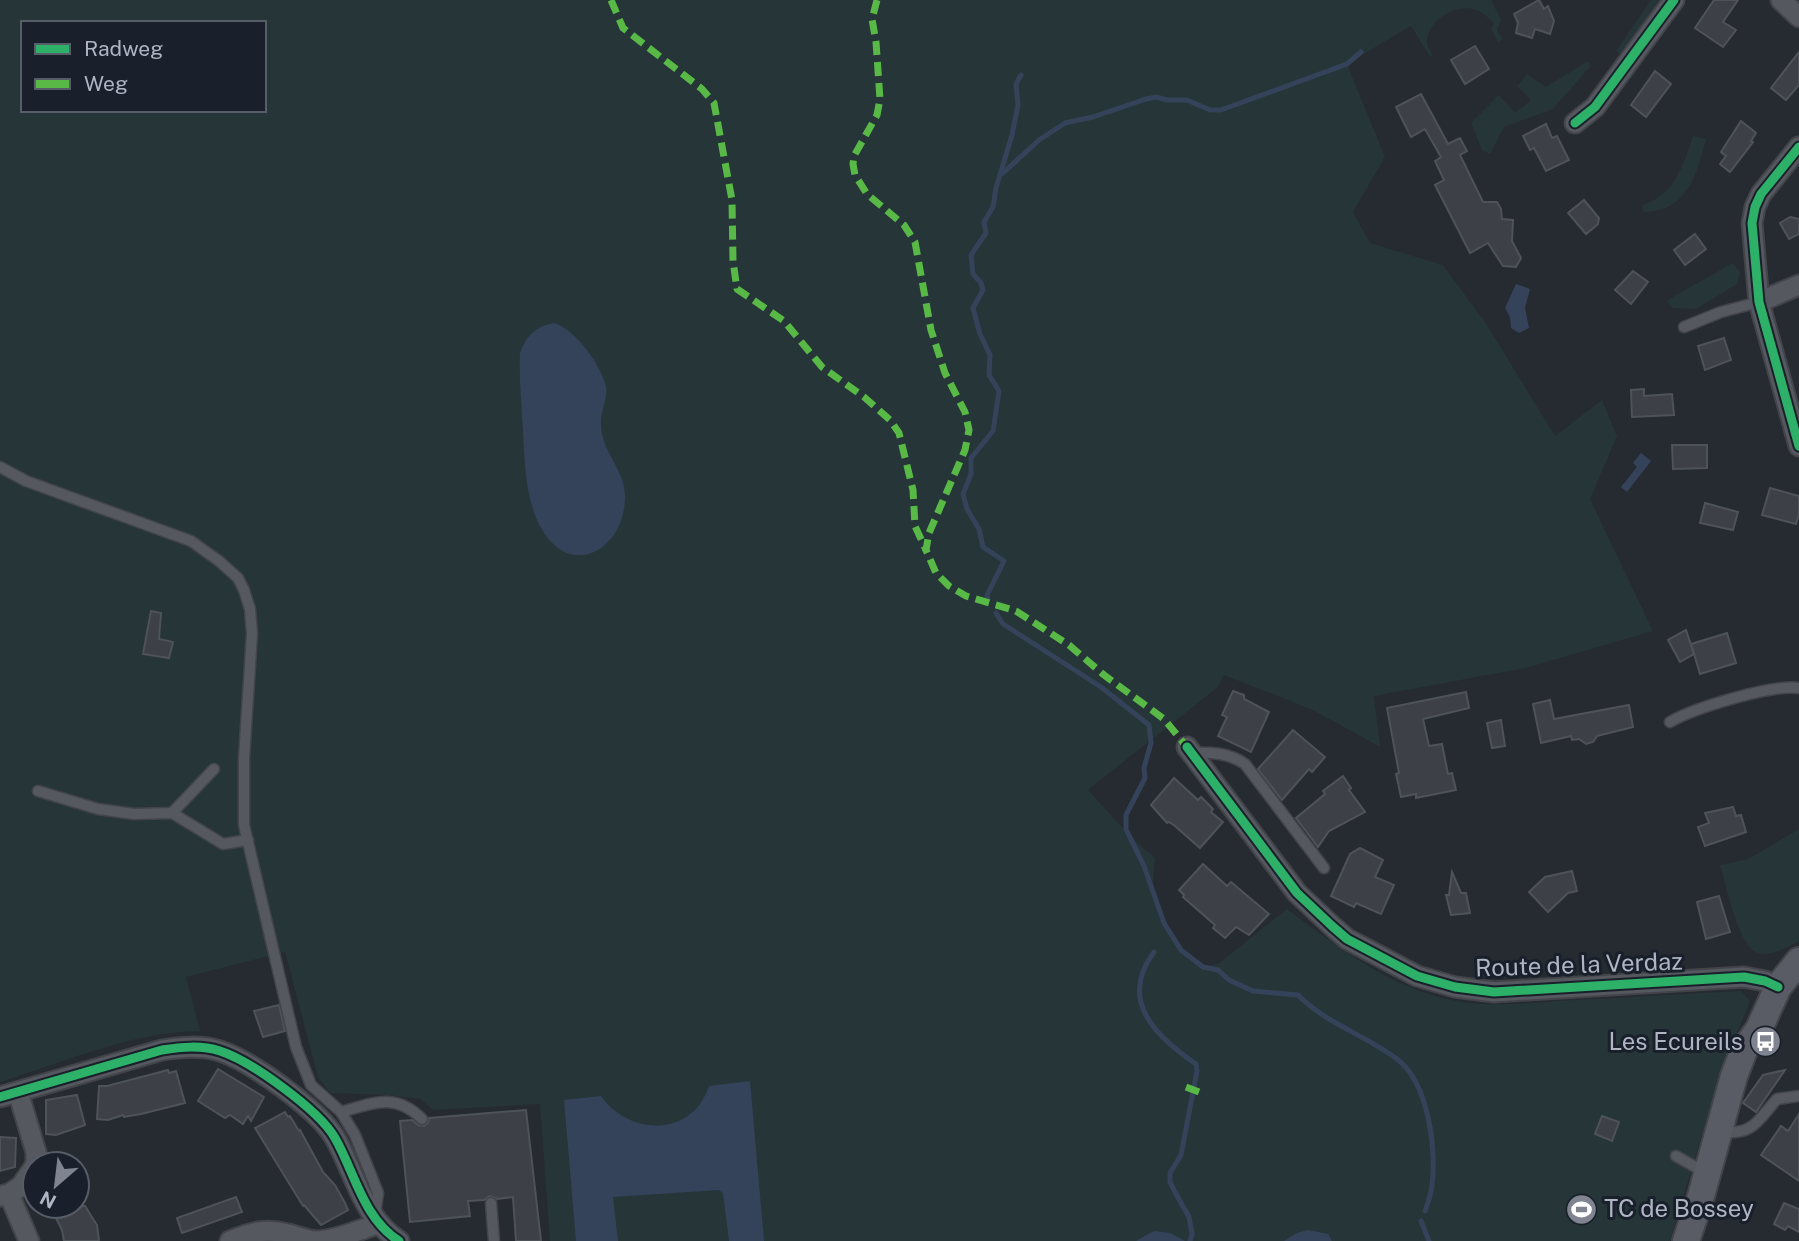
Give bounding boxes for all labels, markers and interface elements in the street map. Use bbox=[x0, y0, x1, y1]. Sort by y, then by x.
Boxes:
legend bbox=[21, 21, 266, 112]
text: Radweg bbox=[84, 36, 163, 61]
text: Weg bbox=[84, 71, 128, 96]
street label: Route de la Verdaz bbox=[1475, 946, 1683, 982]
bus stop icon: Les Ecureils bbox=[1749, 1025, 1783, 1059]
place label: Les Ecureils bbox=[1608, 1027, 1743, 1055]
north arrow bbox=[21, 1150, 91, 1220]
text: N bbox=[36, 1187, 60, 1213]
sports icon: TC de Bossey bbox=[1564, 1192, 1598, 1226]
place label: TC de Bossey bbox=[1604, 1194, 1754, 1222]

